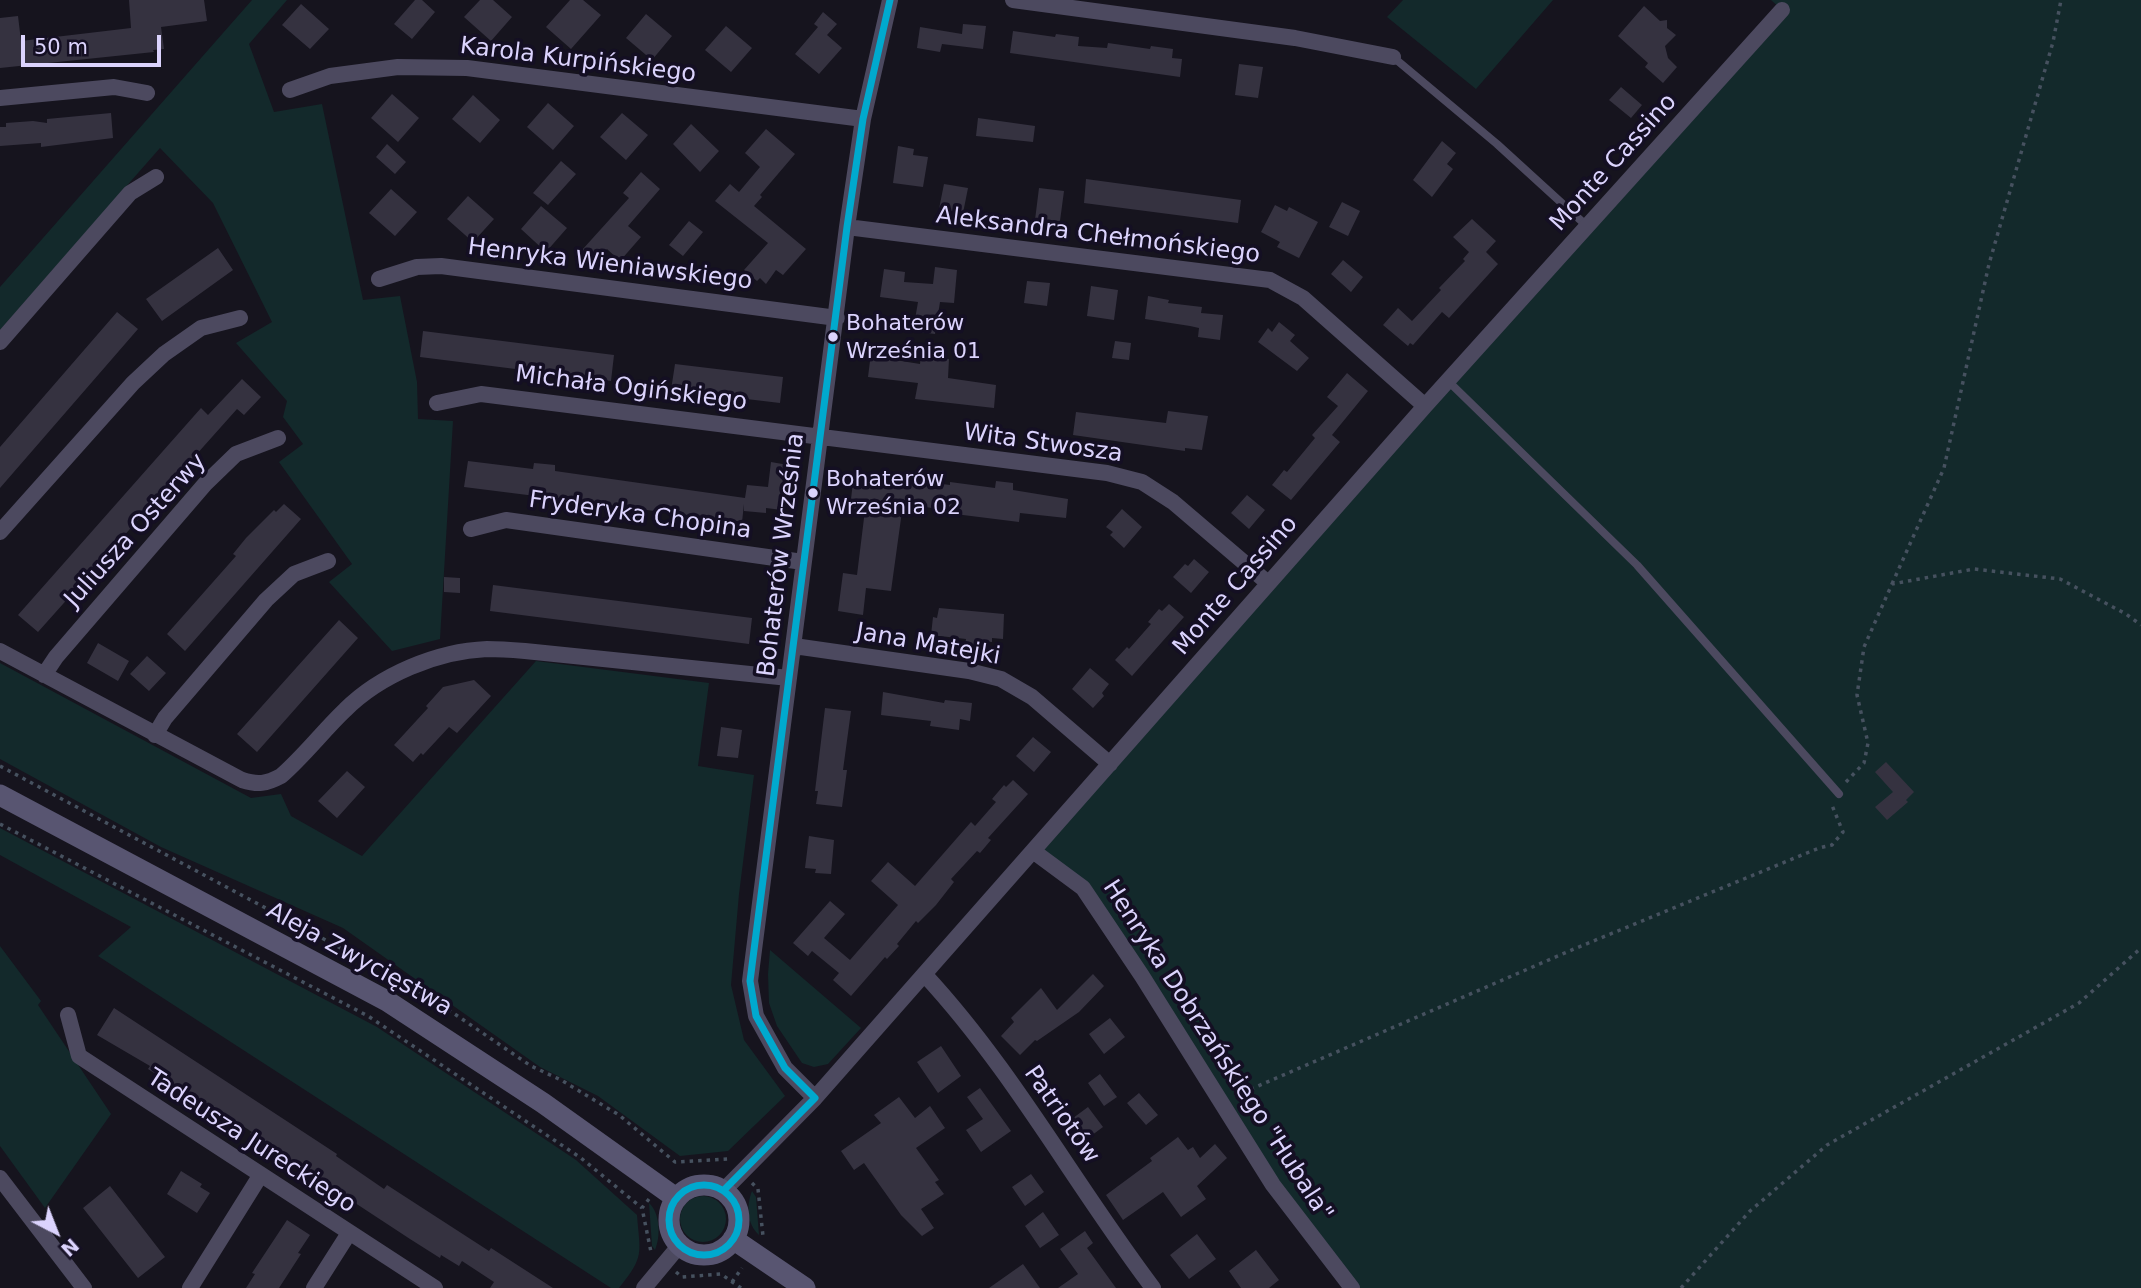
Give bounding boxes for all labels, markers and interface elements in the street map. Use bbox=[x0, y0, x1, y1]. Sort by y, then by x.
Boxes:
scale bar bbox=[24, 21, 164, 65]
street label: Karola Kurpińskiego bbox=[458, 32, 698, 90]
text: 50 m bbox=[34, 35, 88, 59]
street label: Monte Cassino bbox=[1545, 88, 1683, 238]
street label: Aleksandra Chełmońskiego bbox=[934, 202, 1262, 270]
street label: Henryka Wieniawskiego bbox=[466, 233, 754, 297]
place label: Bohaterów Września 01 bbox=[846, 311, 981, 362]
marker: Bohaterów Września 01 bbox=[826, 330, 840, 344]
street label: Michała Ogińskiego bbox=[513, 360, 749, 418]
street label: Wita Stwosza bbox=[962, 419, 1124, 469]
street label: Bohaterów Września bbox=[753, 431, 811, 679]
street label: Juliusza Osterwy bbox=[59, 448, 213, 614]
place label: Bohaterów Września 02 bbox=[826, 467, 961, 518]
street label: Fryderyka Chopina bbox=[527, 486, 753, 546]
marker: Bohaterów Września 02 bbox=[806, 486, 820, 500]
street label: Monte Cassino bbox=[1168, 510, 1304, 662]
street label: Jana Matejki bbox=[854, 618, 1002, 672]
street label: Henryka Dobrzańskiego "Hubala" bbox=[1096, 875, 1338, 1227]
street label: Aleja Zwycięstwa bbox=[261, 897, 457, 1023]
street label: Patriotów bbox=[1017, 1061, 1105, 1169]
street label: Tadeusza Jureckiego bbox=[141, 1064, 361, 1220]
north arrow bbox=[21, 1197, 91, 1267]
text: N bbox=[57, 1234, 83, 1261]

